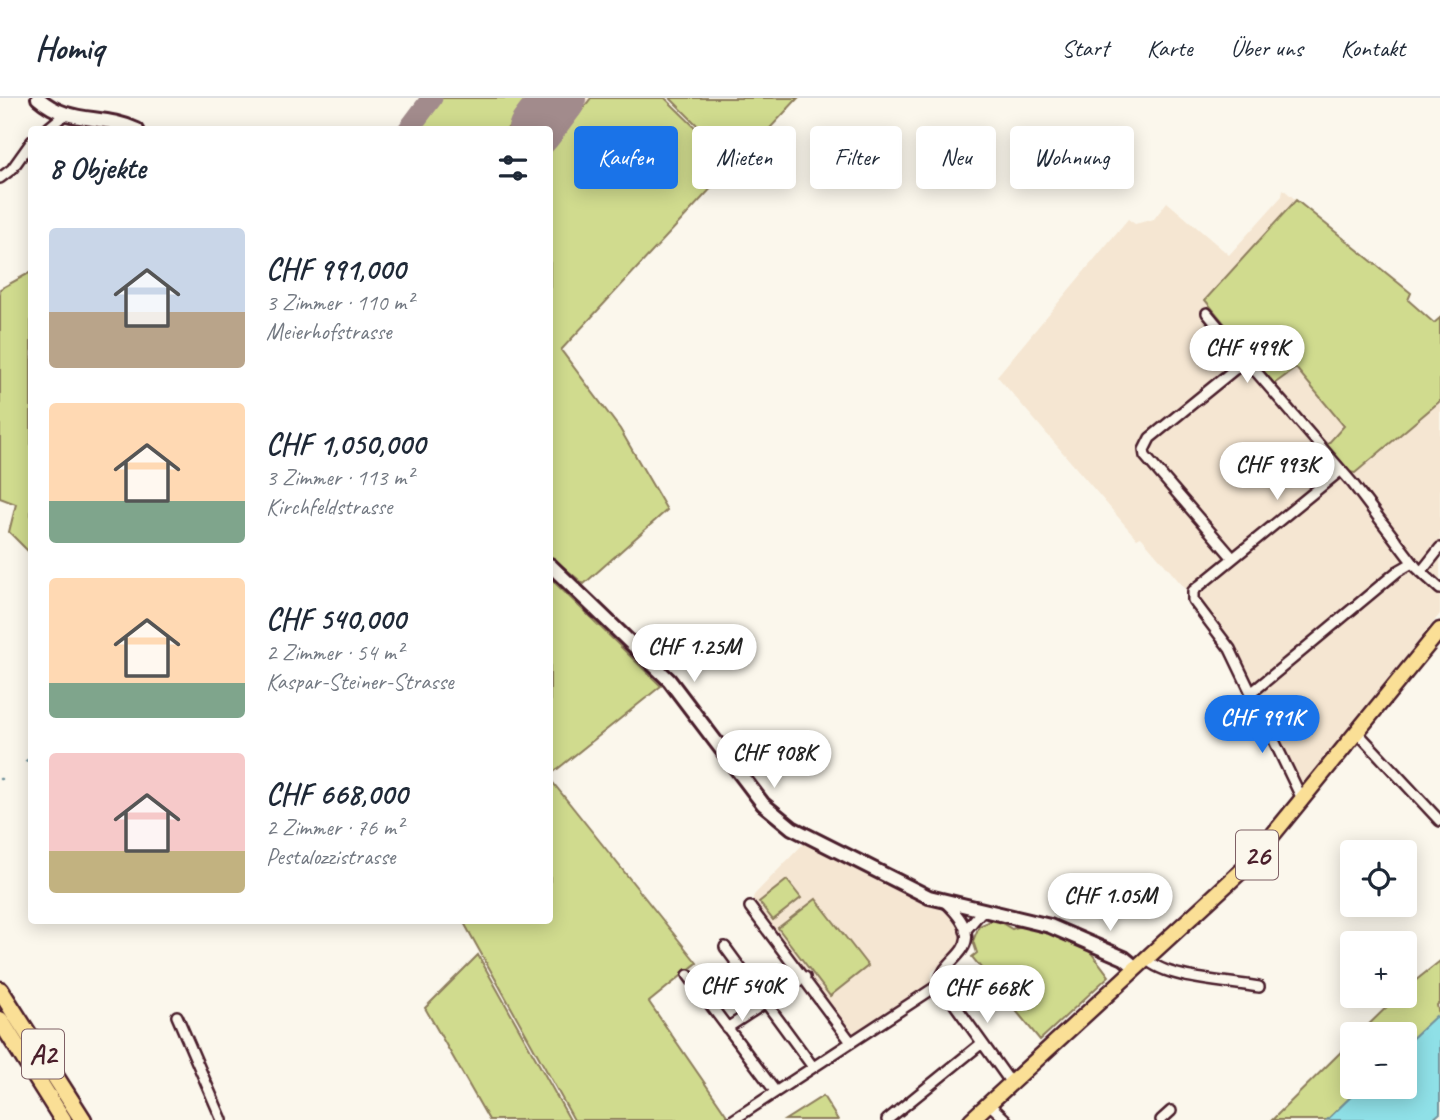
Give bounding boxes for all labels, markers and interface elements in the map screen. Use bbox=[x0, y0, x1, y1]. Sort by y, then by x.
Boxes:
text: Homiq bbox=[35, 27, 104, 69]
text: Start bbox=[1062, 33, 1109, 63]
text: Karte bbox=[1147, 33, 1193, 63]
text: Über uns bbox=[1231, 33, 1303, 63]
text: Kontakt bbox=[1341, 33, 1405, 63]
chip: Kaufen bbox=[574, 126, 678, 189]
chip: Mieten bbox=[692, 126, 796, 189]
chip: Filter bbox=[810, 126, 902, 189]
chip: Neu bbox=[916, 126, 996, 189]
chip: Wohnung bbox=[1010, 126, 1134, 189]
text: 8 Objekte bbox=[49, 149, 146, 187]
icon: filters bbox=[494, 149, 532, 187]
text: CHF 991,000 bbox=[266, 250, 405, 288]
icon: home bbox=[105, 256, 189, 340]
text: 3 Zimmer · 110 m² bbox=[266, 288, 413, 317]
text: Meierhofstrasse bbox=[266, 317, 391, 346]
pin: CHF 499K bbox=[1175, 326, 1319, 385]
text: CHF 499K bbox=[1206, 333, 1288, 362]
text: CHF 1,050,000 bbox=[266, 425, 425, 463]
icon: home bbox=[105, 431, 189, 515]
pin: CHF 993K bbox=[1205, 442, 1349, 502]
text: CHF 993K bbox=[1236, 450, 1318, 479]
text: 3 Zimmer · 113 m² bbox=[266, 463, 413, 492]
text: Kirchfeldstrasse bbox=[266, 492, 392, 521]
text: CHF 540,000 bbox=[266, 600, 405, 638]
icon: home bbox=[105, 606, 189, 690]
pin: CHF 1.25M bbox=[614, 624, 774, 684]
text: CHF 1.25M bbox=[648, 632, 740, 661]
text: 2 Zimmer · 54 m² bbox=[266, 638, 403, 667]
text: Kaspar-Steiner-Strasse bbox=[266, 667, 454, 696]
pin: CHF 991K bbox=[1190, 696, 1334, 755]
text: CHF 991K bbox=[1221, 703, 1303, 732]
pin: CHF 908K bbox=[702, 730, 846, 790]
text: CHF 908K bbox=[732, 738, 816, 767]
text: CHF 668,000 bbox=[266, 775, 407, 813]
icon: home bbox=[105, 781, 189, 865]
text: 2 Zimmer · 76 m² bbox=[266, 813, 403, 842]
road number: 26 bbox=[1236, 830, 1278, 880]
map controls bbox=[1340, 840, 1417, 1099]
button: locate bbox=[1340, 840, 1417, 917]
text: Pestalozzistrasse bbox=[266, 842, 395, 871]
pin: CHF 1.05M bbox=[1030, 874, 1190, 933]
text: CHF 1.05M bbox=[1064, 881, 1156, 910]
button: + bbox=[1340, 931, 1417, 1008]
pin: CHF 540K bbox=[670, 964, 814, 1023]
pin: CHF 668K bbox=[915, 965, 1059, 1025]
text: CHF 540K bbox=[700, 971, 784, 1000]
text: CHF 668K bbox=[945, 973, 1029, 1002]
button: − bbox=[1340, 1022, 1417, 1099]
road number: A2 bbox=[22, 1030, 64, 1079]

